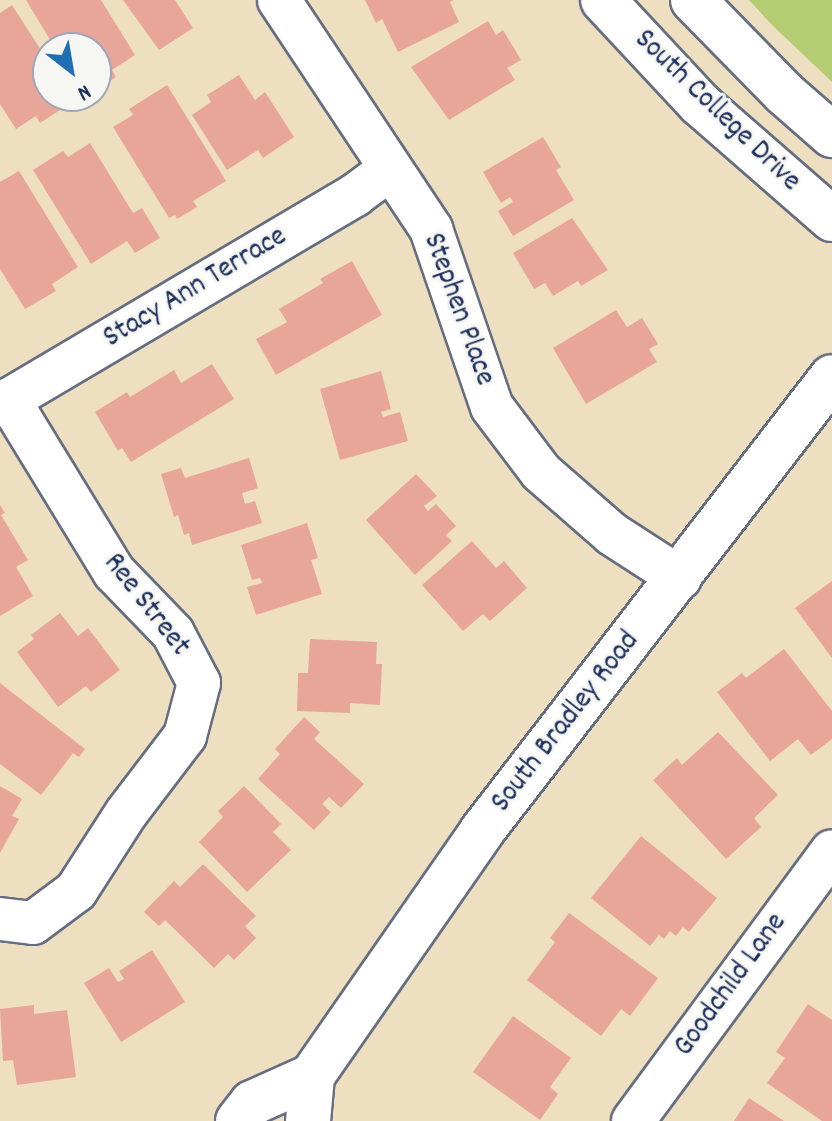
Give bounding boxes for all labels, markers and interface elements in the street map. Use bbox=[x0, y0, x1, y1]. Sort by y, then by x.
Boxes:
street label: South College Drive bbox=[625, 23, 807, 201]
north arrow bbox=[32, 32, 112, 112]
text: N bbox=[71, 75, 96, 107]
street label: Stacy Ann Terrace bbox=[98, 220, 294, 358]
street label: Stephen Place bbox=[413, 229, 501, 391]
street label: Ree Street bbox=[94, 547, 196, 665]
street label: South Bradley Road bbox=[485, 625, 649, 821]
street label: Goodchild Lane bbox=[668, 907, 796, 1065]

